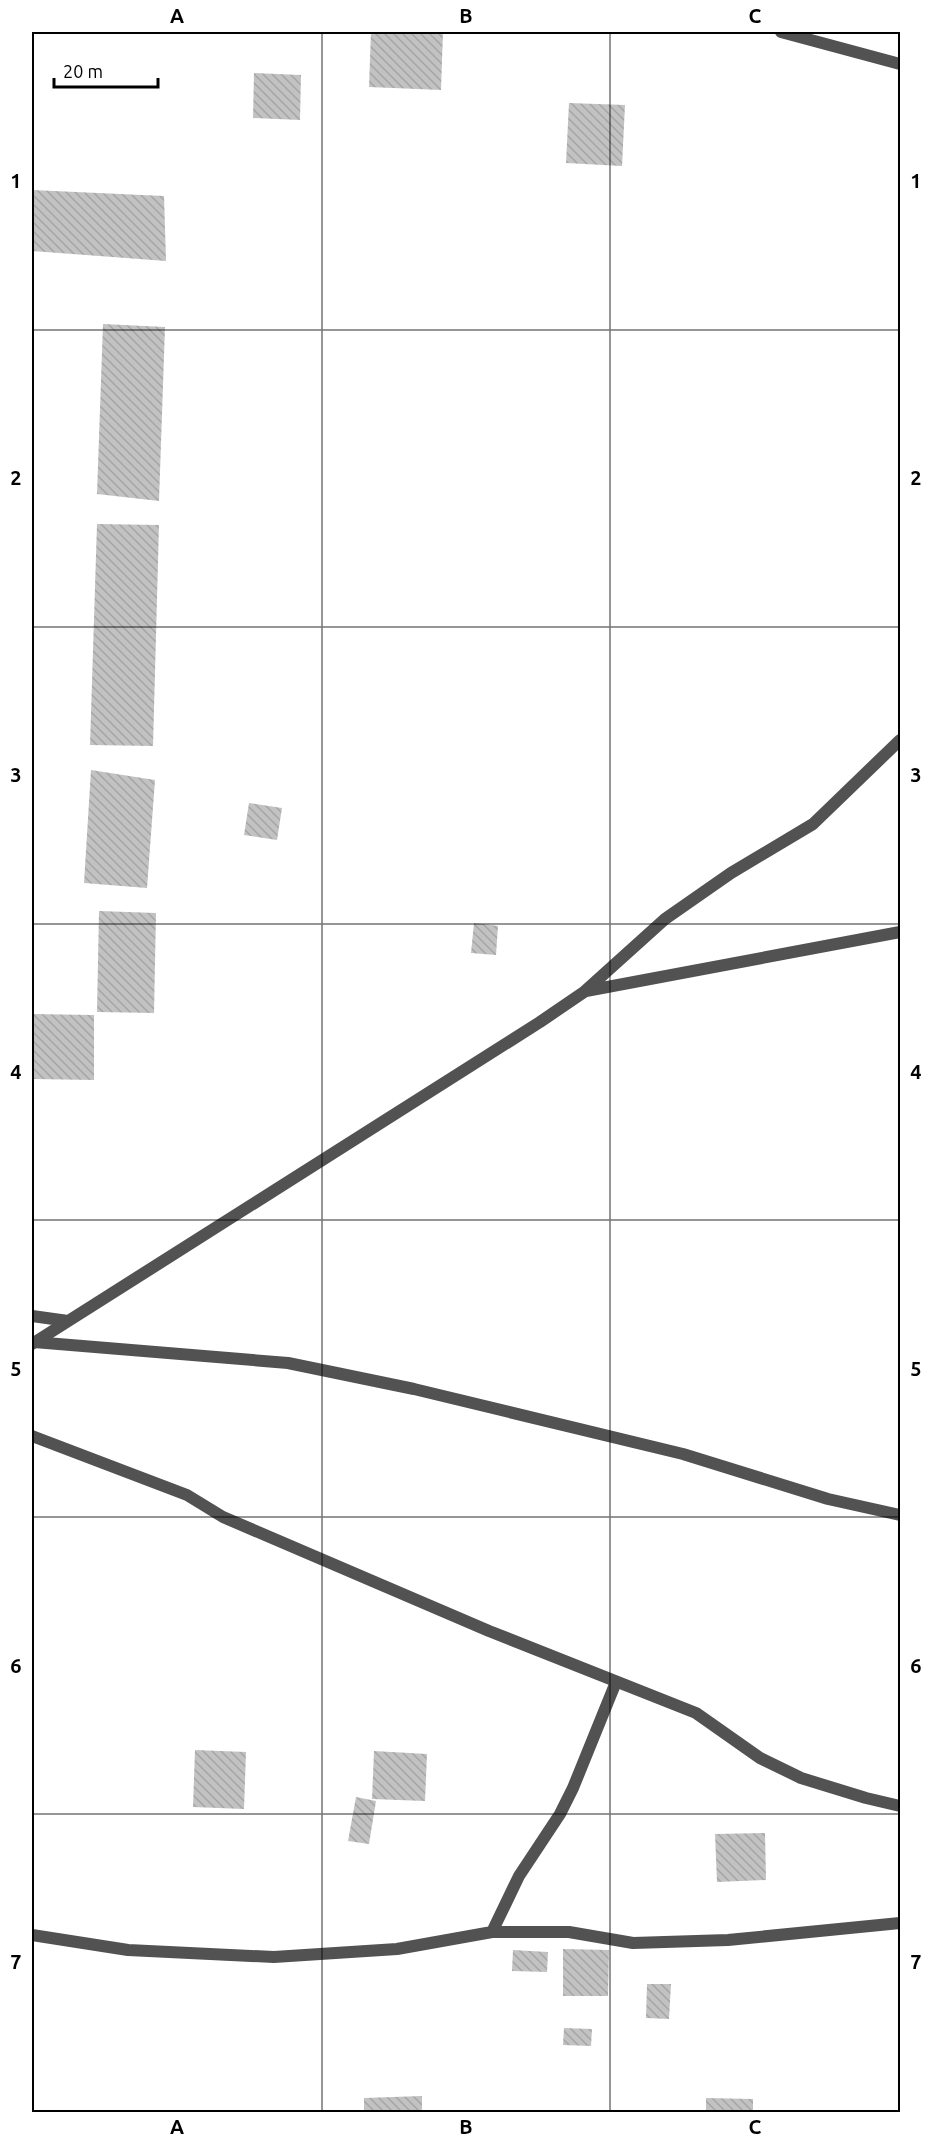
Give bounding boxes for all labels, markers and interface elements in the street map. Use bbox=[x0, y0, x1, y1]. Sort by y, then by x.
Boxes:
text: A bbox=[170, 4, 184, 27]
text: B bbox=[459, 4, 473, 27]
text: C bbox=[749, 4, 762, 27]
scale bar bbox=[54, 51, 158, 89]
text: 20 m bbox=[63, 61, 103, 81]
text: 1 bbox=[10, 169, 22, 192]
text: 1 bbox=[910, 169, 922, 192]
text: 2 bbox=[10, 466, 22, 489]
text: 2 bbox=[910, 466, 922, 489]
text: 3 bbox=[10, 763, 22, 786]
text: 3 bbox=[910, 763, 922, 786]
text: 4 bbox=[10, 1060, 22, 1083]
text: 4 bbox=[910, 1060, 922, 1083]
text: 5 bbox=[10, 1357, 22, 1380]
text: 5 bbox=[910, 1357, 922, 1380]
text: 6 bbox=[10, 1654, 22, 1677]
text: 6 bbox=[910, 1654, 922, 1677]
text: 7 bbox=[10, 1950, 22, 1973]
text: 7 bbox=[910, 1950, 922, 1973]
text: A bbox=[170, 2115, 184, 2138]
text: B bbox=[459, 2115, 473, 2138]
text: C bbox=[749, 2115, 762, 2138]

